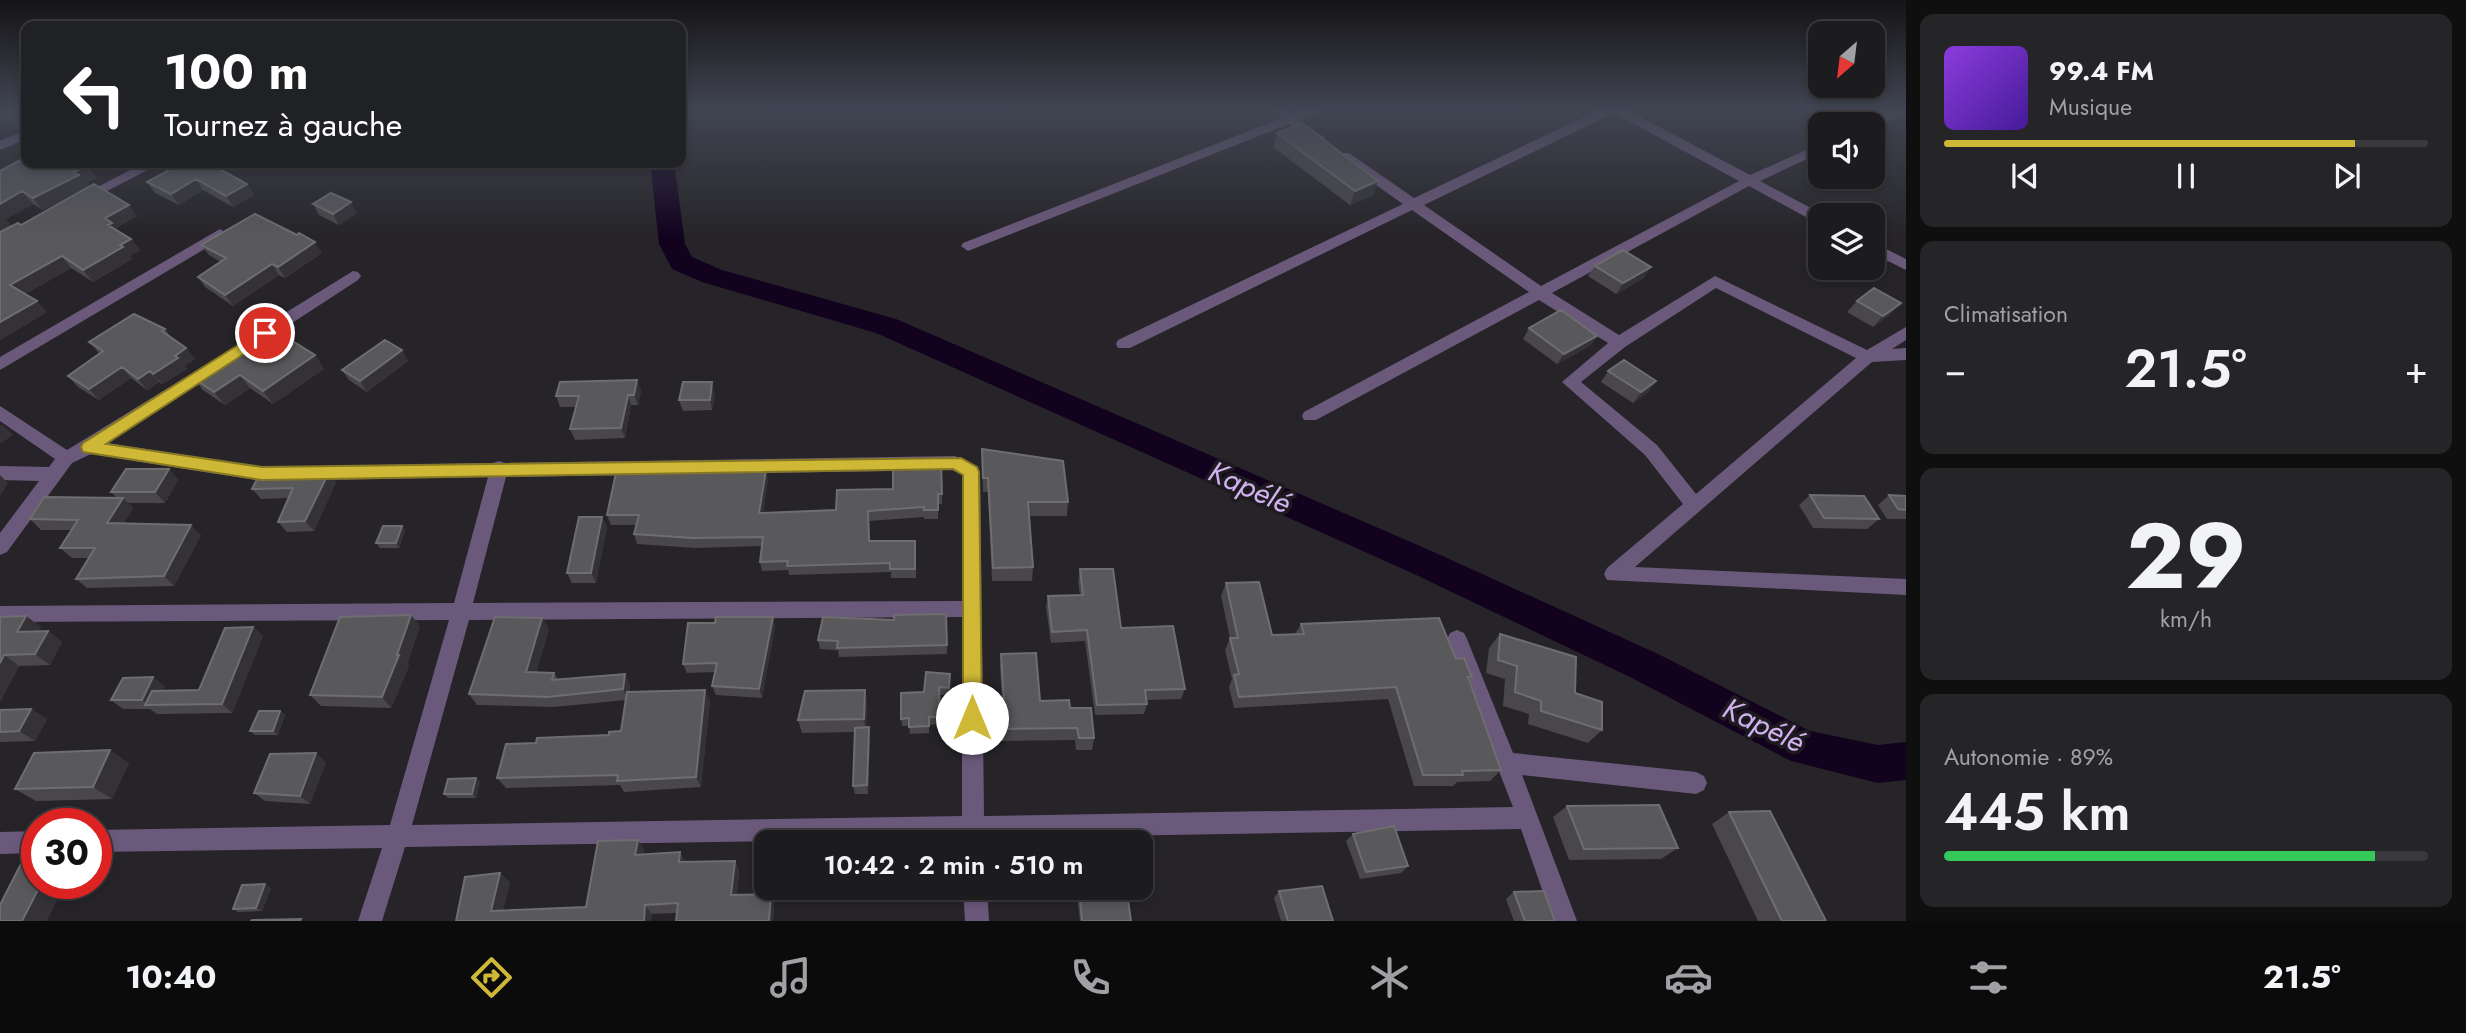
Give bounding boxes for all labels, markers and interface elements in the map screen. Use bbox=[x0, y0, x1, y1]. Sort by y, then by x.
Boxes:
north arrow bbox=[1808, 21, 1885, 98]
map controls bbox=[1808, 21, 1885, 280]
text: 100 m bbox=[164, 37, 309, 107]
icon: left bbox=[49, 49, 140, 140]
text: 99.4 FM bbox=[2049, 52, 2154, 90]
text: Musique bbox=[2049, 90, 2132, 124]
text: Tournez à gauche bbox=[164, 102, 402, 148]
button: sound bbox=[1808, 112, 1885, 189]
icon: previous bbox=[2006, 157, 2044, 195]
icon: pause bbox=[2167, 157, 2205, 195]
icon: next bbox=[2328, 157, 2366, 195]
button: layers bbox=[1808, 203, 1885, 280]
text: Climatisation bbox=[1944, 297, 2068, 331]
pin bbox=[235, 303, 295, 363]
icon: arrive bbox=[246, 314, 284, 352]
text: 21.5° bbox=[2125, 331, 2247, 407]
text: − bbox=[1944, 342, 1966, 397]
text: + bbox=[2405, 342, 2428, 397]
water label: Kapélé bbox=[1202, 450, 1299, 525]
text: 29 bbox=[2126, 491, 2246, 622]
text: km/h bbox=[2160, 602, 2212, 636]
position arrow bbox=[935, 681, 1009, 755]
water label: Kapélé bbox=[1716, 687, 1813, 764]
text: Autonomie · 89% bbox=[1944, 740, 2113, 774]
text: 445 km bbox=[1944, 774, 2130, 850]
speed limit sign: 30 bbox=[21, 808, 112, 899]
text: 10:42 · 2 min · 510 m bbox=[824, 846, 1083, 884]
icon: directions bbox=[467, 953, 516, 1002]
icon: music bbox=[766, 953, 815, 1002]
icon: phone bbox=[1066, 953, 1115, 1002]
icon: climate bbox=[1365, 953, 1414, 1002]
icon: car bbox=[1664, 953, 1713, 1002]
icon: filters bbox=[1964, 953, 2013, 1002]
text: 10:40 bbox=[125, 954, 216, 1000]
text: 21.5° bbox=[2263, 954, 2341, 1000]

